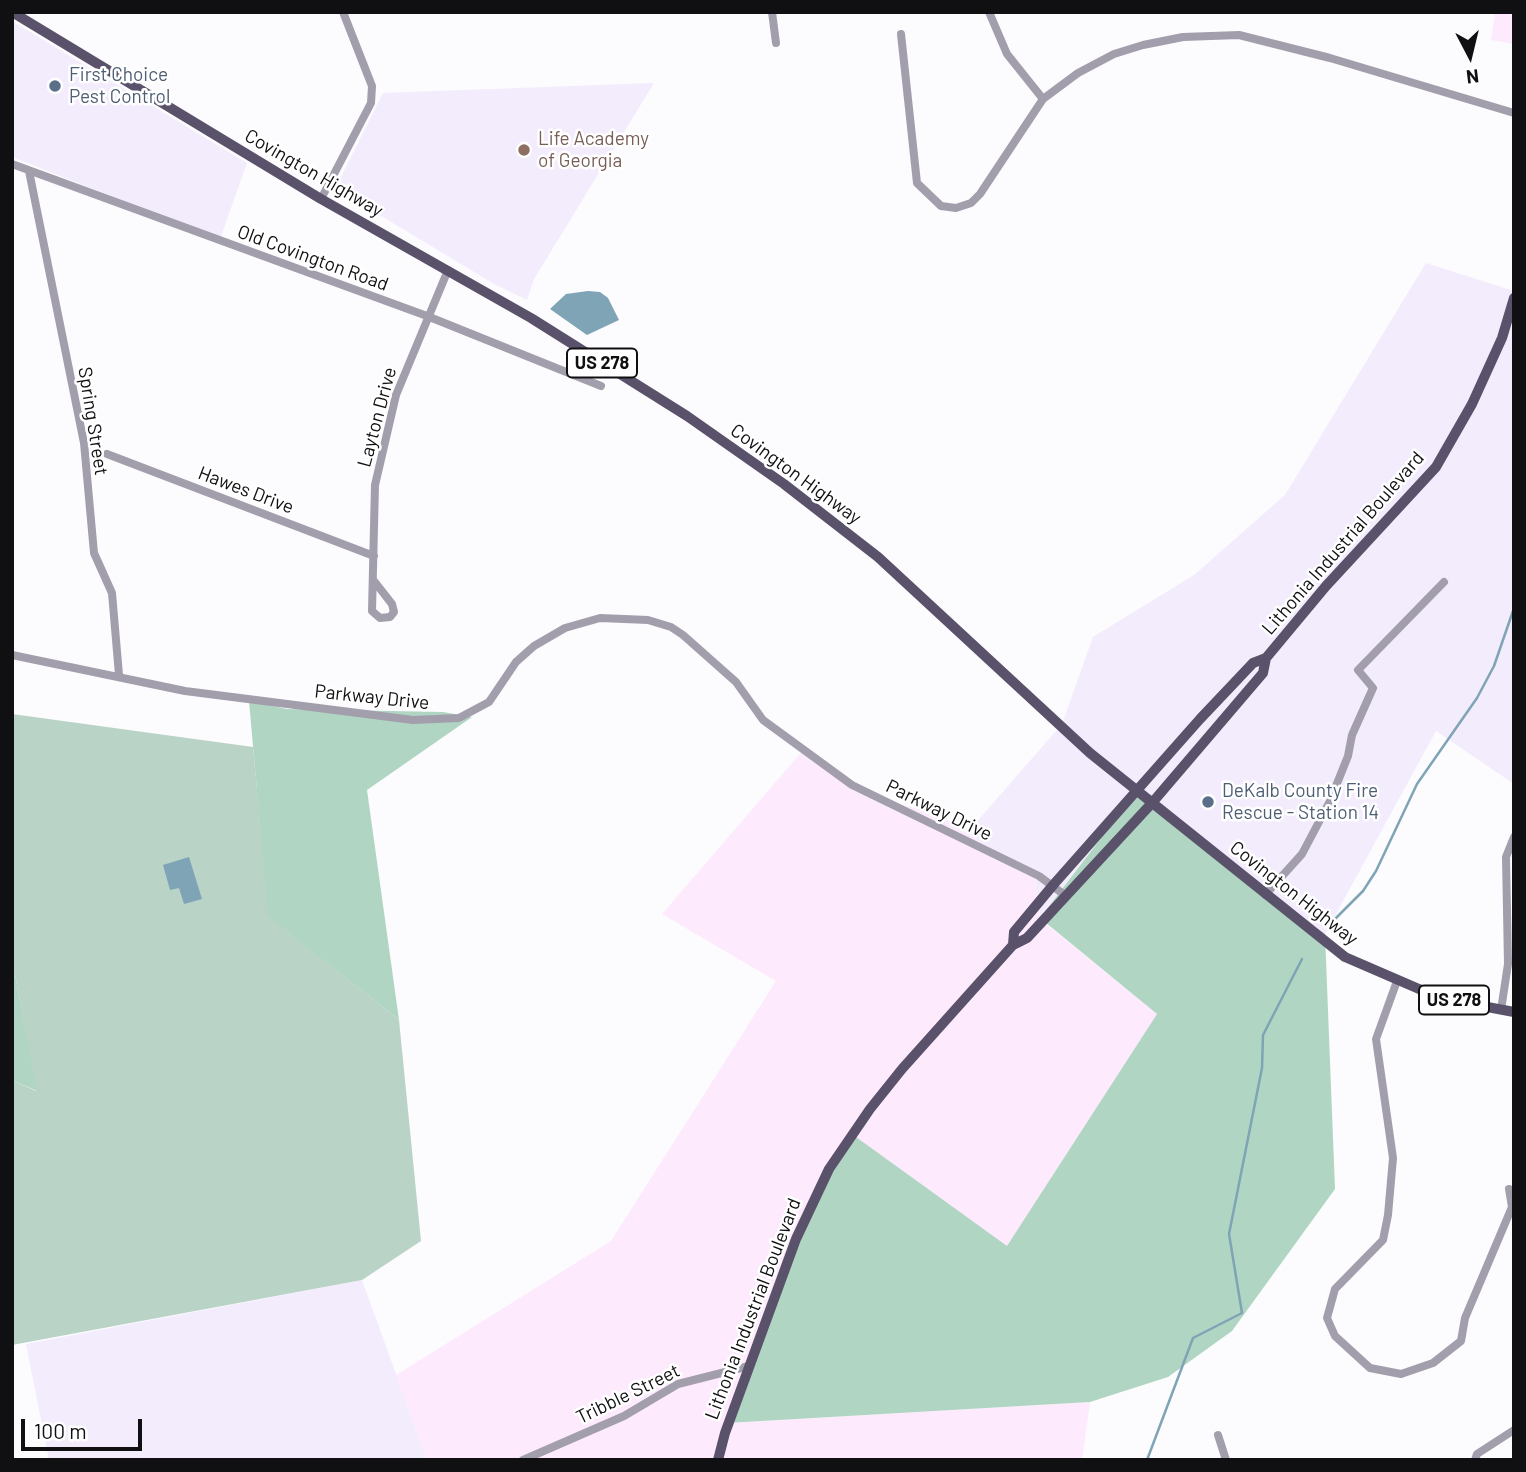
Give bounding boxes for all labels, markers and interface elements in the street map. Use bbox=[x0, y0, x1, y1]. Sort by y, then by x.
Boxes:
north arrow bbox=[1435, 21, 1505, 91]
place label: First Choice Pest Control bbox=[69, 64, 170, 108]
text: N bbox=[1465, 65, 1480, 90]
marker: First Choice Pest Control bbox=[47, 78, 63, 94]
street label: Covington Highway bbox=[241, 124, 387, 222]
place label: Life Academy of Georgia bbox=[538, 128, 649, 172]
marker: Life Academy of Georgia bbox=[516, 142, 532, 158]
street label: Old Covington Road bbox=[234, 220, 392, 296]
road number: US 278 bbox=[567, 348, 637, 377]
street label: Spring Street bbox=[73, 365, 113, 477]
street label: Layton Drive bbox=[353, 365, 401, 469]
street label: Covington Highway bbox=[726, 419, 866, 529]
street label: Lithonia Industrial Boulevard bbox=[1257, 447, 1429, 639]
street label: Hawes Drive bbox=[195, 461, 297, 519]
street label: Parkway Drive bbox=[313, 680, 431, 714]
street label: Parkway Drive bbox=[882, 774, 996, 846]
place label: DeKalb County Fire Rescue - Station 14 bbox=[1222, 780, 1379, 824]
marker: DeKalb County Fire Rescue - Station 14 bbox=[1200, 794, 1216, 810]
street label: Covington Highway bbox=[1225, 836, 1363, 950]
road number: US 278 bbox=[1419, 986, 1489, 1015]
street label: Lithonia Industrial Boulevard bbox=[700, 1195, 806, 1423]
street label: Tribble Street bbox=[572, 1359, 684, 1429]
scale bar bbox=[24, 1406, 145, 1450]
text: 100 m bbox=[34, 1418, 87, 1443]

